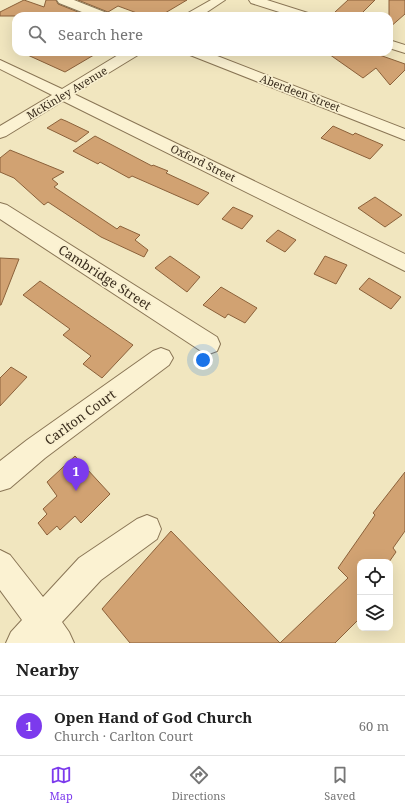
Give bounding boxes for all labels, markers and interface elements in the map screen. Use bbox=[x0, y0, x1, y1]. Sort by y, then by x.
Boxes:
search box bbox=[12, 12, 393, 56]
icon: search bbox=[26, 23, 48, 45]
text: Search here bbox=[58, 24, 143, 44]
street label: McKinley Avenue bbox=[24, 62, 110, 123]
street label: Aberdeen Street bbox=[258, 70, 343, 115]
street label: Oxford Street bbox=[168, 140, 238, 185]
street label: Cambridge Street bbox=[55, 240, 155, 314]
your location bbox=[193, 350, 213, 370]
street label: Carlton Court bbox=[41, 385, 120, 449]
pin: 1 bbox=[63, 458, 89, 491]
map controls bbox=[357, 559, 393, 631]
button: locate bbox=[357, 559, 393, 595]
button: layers bbox=[357, 595, 393, 631]
text: Nearby bbox=[16, 658, 79, 681]
text: Open Hand of God Church bbox=[54, 707, 252, 727]
text: 1 bbox=[25, 717, 33, 735]
text: 60 m bbox=[359, 717, 389, 735]
text: Church · Carlton Court bbox=[54, 727, 193, 745]
tab: Map bbox=[49, 764, 73, 803]
tab: Directions bbox=[172, 764, 225, 803]
tab: Saved bbox=[324, 764, 356, 803]

